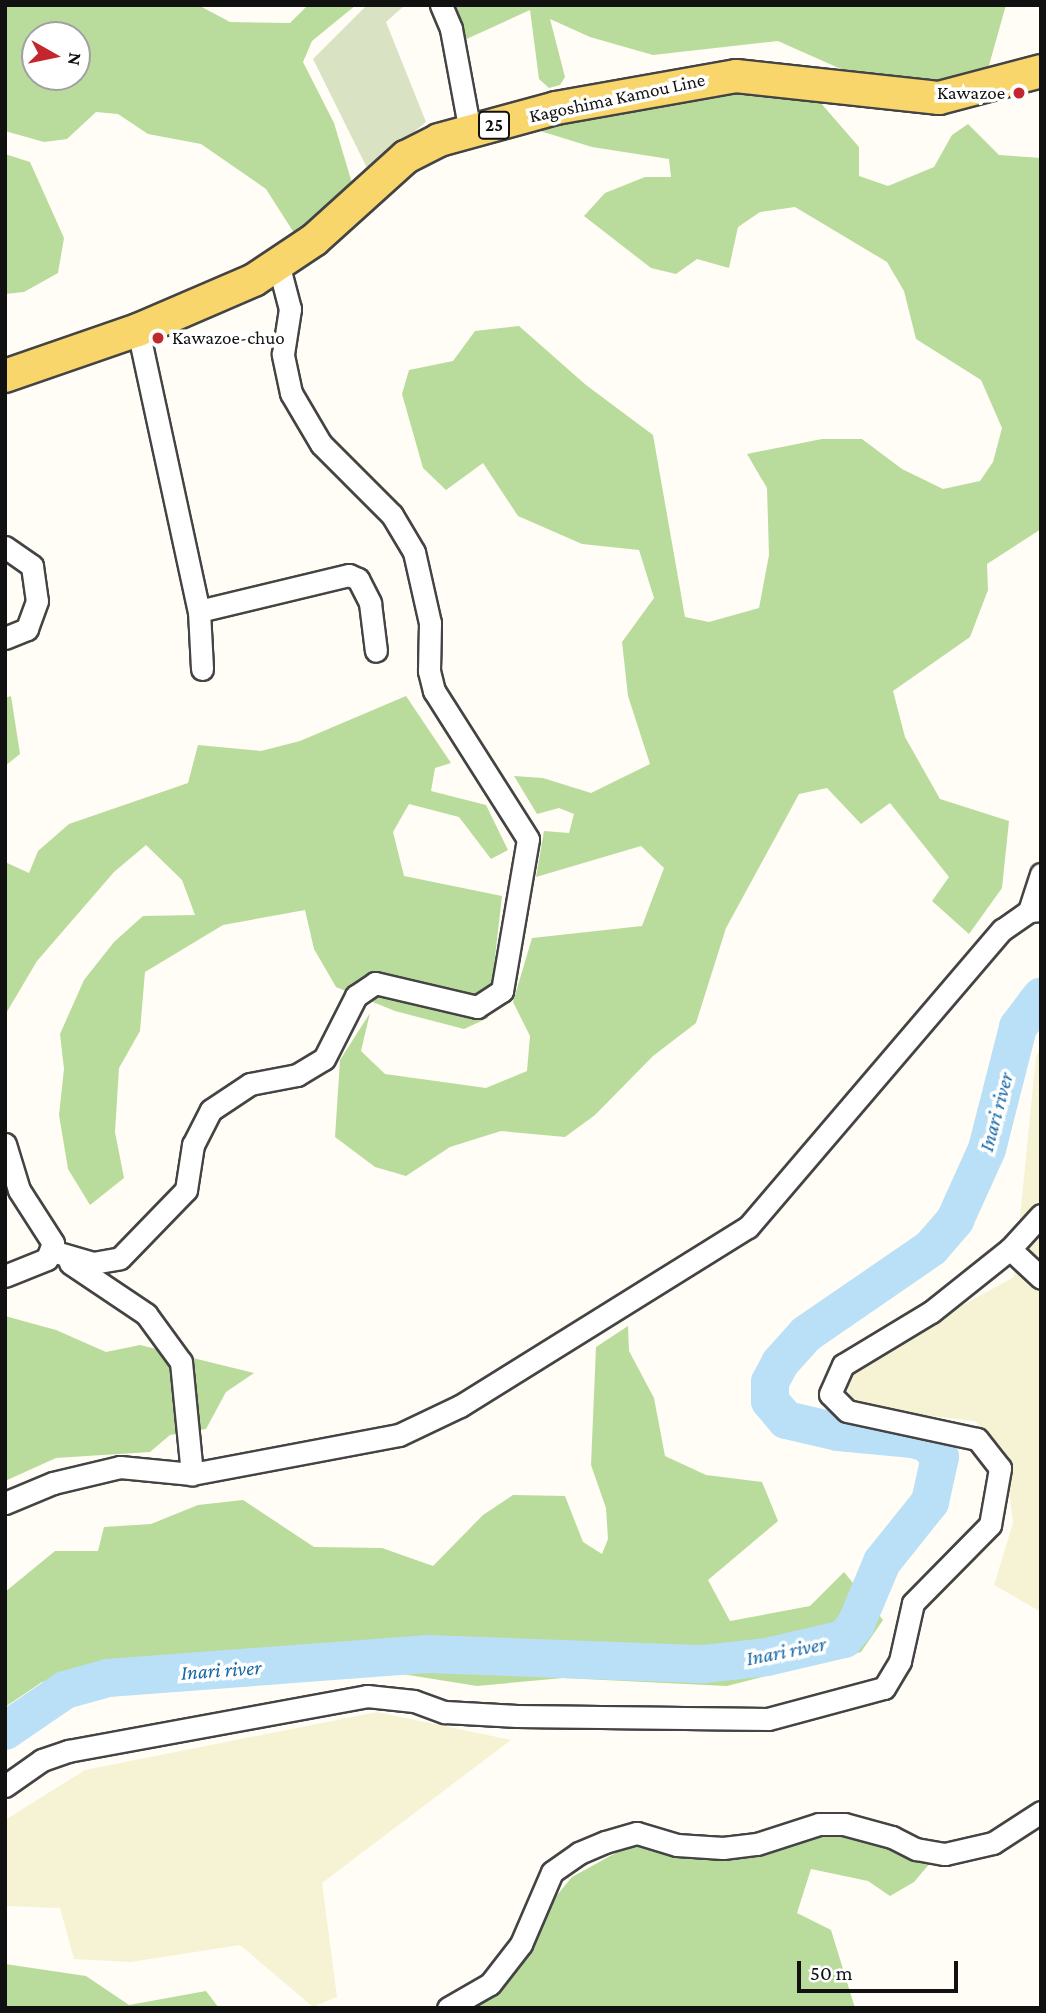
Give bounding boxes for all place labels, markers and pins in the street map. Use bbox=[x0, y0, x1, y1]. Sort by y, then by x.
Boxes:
place label: Kawazoe bbox=[937, 82, 1005, 104]
marker: Kawazoe bbox=[1011, 85, 1027, 101]
place label: Kawazoe-chuo bbox=[172, 327, 285, 349]
marker: Kawazoe-chuo bbox=[150, 330, 166, 346]

